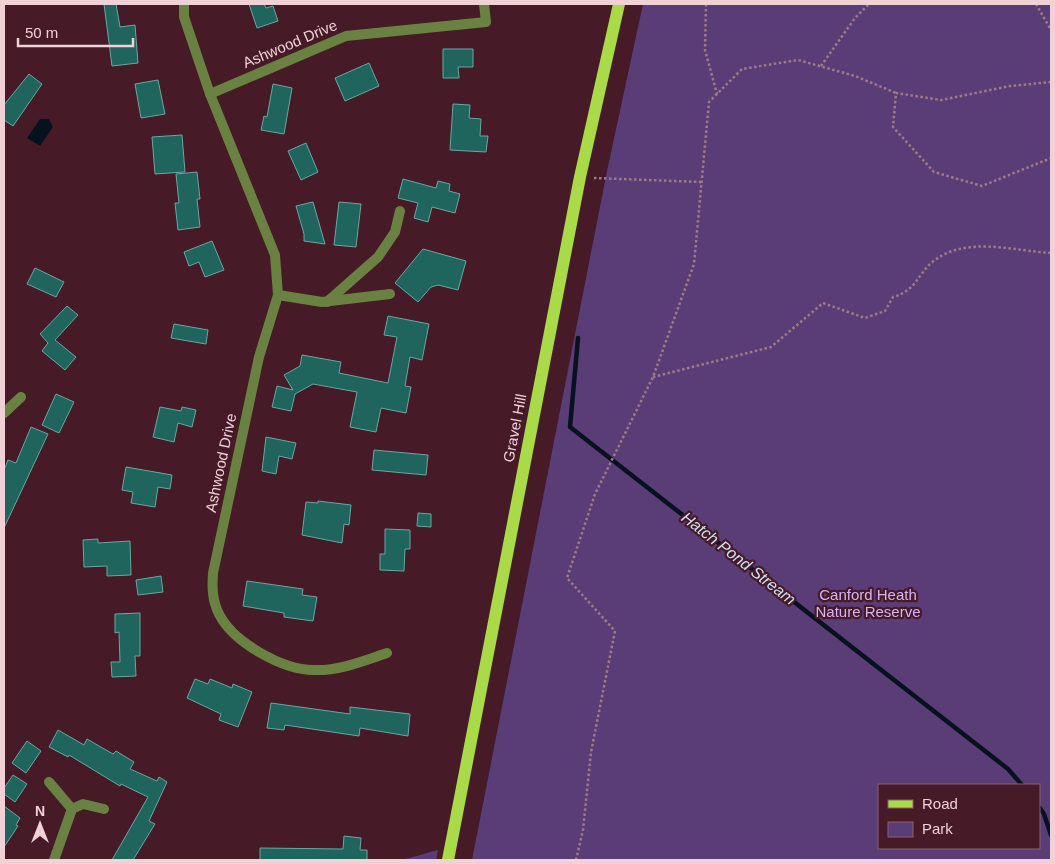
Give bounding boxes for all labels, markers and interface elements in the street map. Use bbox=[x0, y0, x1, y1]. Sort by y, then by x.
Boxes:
scale bar bbox=[18, 15, 132, 47]
street label: Ashwood Drive bbox=[240, 16, 340, 71]
text: 50 m bbox=[25, 24, 58, 41]
street label: Gravel Hill bbox=[500, 392, 529, 463]
street label: Ashwood Drive bbox=[202, 412, 239, 514]
water label: Hatch Pond Stream bbox=[678, 509, 799, 608]
park label: Canford Heath Nature Reserve bbox=[815, 586, 921, 620]
legend bbox=[878, 784, 1040, 849]
text: Road bbox=[922, 795, 958, 812]
north arrow bbox=[15, 799, 65, 849]
text: N bbox=[35, 803, 45, 819]
text: Park bbox=[922, 820, 953, 837]

